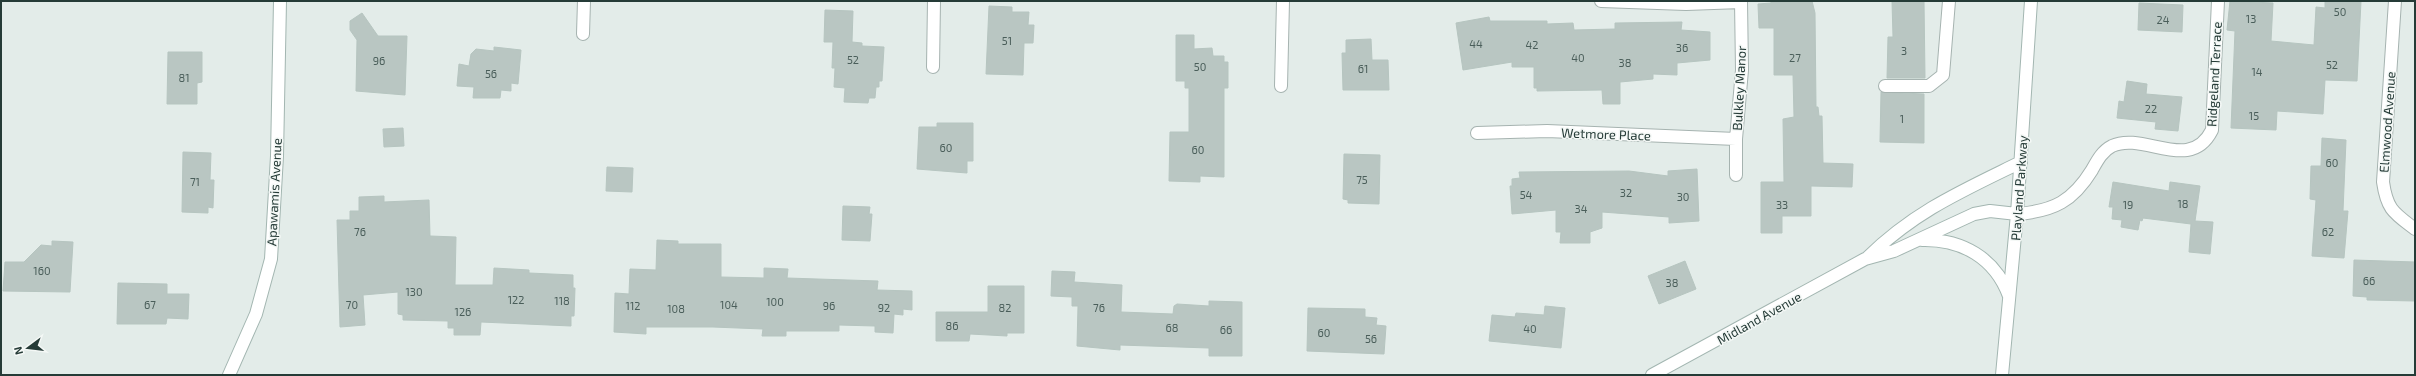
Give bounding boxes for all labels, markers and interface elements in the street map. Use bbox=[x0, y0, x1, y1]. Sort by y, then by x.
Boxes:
house number: 50 bbox=[2334, 5, 2346, 18]
house number: 13 bbox=[2246, 12, 2256, 25]
house number: 24 bbox=[2157, 13, 2170, 26]
street label: Ridgeland Terrace bbox=[2203, 21, 2225, 127]
house number: 51 bbox=[1002, 34, 1012, 47]
house number: 44 bbox=[1469, 37, 1483, 50]
house number: 42 bbox=[1526, 38, 1538, 51]
house number: 36 bbox=[1676, 41, 1688, 54]
house number: 3 bbox=[1901, 44, 1907, 57]
street label: Bulkley Manor bbox=[1729, 45, 1749, 131]
house number: 40 bbox=[1571, 51, 1585, 64]
house number: 27 bbox=[1789, 51, 1801, 64]
house number: 52 bbox=[847, 53, 859, 66]
house number: 96 bbox=[373, 54, 385, 67]
house number: 38 bbox=[1619, 56, 1631, 69]
house number: 52 bbox=[2326, 58, 2338, 71]
house number: 50 bbox=[1194, 60, 1206, 73]
house number: 61 bbox=[1358, 62, 1368, 75]
house number: 14 bbox=[2251, 65, 2263, 78]
house number: 56 bbox=[485, 67, 497, 80]
house number: 81 bbox=[178, 71, 190, 84]
street label: Elmwood Avenue bbox=[2375, 71, 2399, 173]
house number: 22 bbox=[2145, 102, 2157, 115]
house number: 15 bbox=[2249, 109, 2259, 122]
house number: 1 bbox=[1900, 112, 1904, 125]
street label: Wetmore Place bbox=[1561, 124, 1651, 144]
street label: Playland Parkway bbox=[2007, 135, 2031, 241]
street label: Apawamis Avenue bbox=[263, 138, 285, 246]
house number: 60 bbox=[940, 141, 952, 154]
house number: 60 bbox=[1192, 143, 1204, 156]
house number: 60 bbox=[2326, 156, 2338, 169]
house number: 75 bbox=[1356, 173, 1368, 186]
house number: 71 bbox=[190, 175, 200, 188]
house number: 32 bbox=[1620, 186, 1632, 199]
house number: 54 bbox=[1520, 188, 1533, 201]
house number: 30 bbox=[1677, 190, 1689, 203]
house number: 18 bbox=[2177, 197, 2189, 210]
house number: 33 bbox=[1776, 198, 1788, 211]
house number: 19 bbox=[2123, 198, 2133, 211]
house number: 34 bbox=[1575, 202, 1588, 215]
house number: 76 bbox=[354, 225, 366, 238]
house number: 62 bbox=[2322, 225, 2334, 238]
house number: 160 bbox=[33, 264, 51, 277]
house number: 66 bbox=[2363, 274, 2375, 287]
house number: 38 bbox=[1666, 276, 1678, 289]
house number: 130 bbox=[405, 285, 423, 298]
street label: Midland Avenue bbox=[1714, 288, 1804, 348]
house number: 122 bbox=[508, 293, 524, 306]
house number: 118 bbox=[554, 294, 570, 307]
house number: 100 bbox=[766, 295, 784, 308]
house number: 67 bbox=[144, 298, 156, 311]
house number: 70 bbox=[346, 298, 358, 311]
house number: 104 bbox=[720, 298, 738, 311]
house number: 112 bbox=[626, 299, 640, 312]
house number: 96 bbox=[823, 299, 835, 312]
house number: 92 bbox=[878, 301, 890, 314]
house number: 82 bbox=[999, 301, 1011, 314]
house number: 76 bbox=[1093, 301, 1105, 314]
house number: 108 bbox=[667, 302, 685, 315]
house number: 126 bbox=[455, 305, 471, 318]
house number: 86 bbox=[946, 319, 958, 332]
house number: 68 bbox=[1166, 321, 1178, 334]
house number: 40 bbox=[1523, 322, 1537, 335]
house number: 66 bbox=[1220, 323, 1232, 336]
house number: 60 bbox=[1318, 326, 1330, 339]
north arrow bbox=[8, 328, 48, 368]
house number: 56 bbox=[1365, 332, 1377, 345]
text: N bbox=[11, 345, 25, 356]

